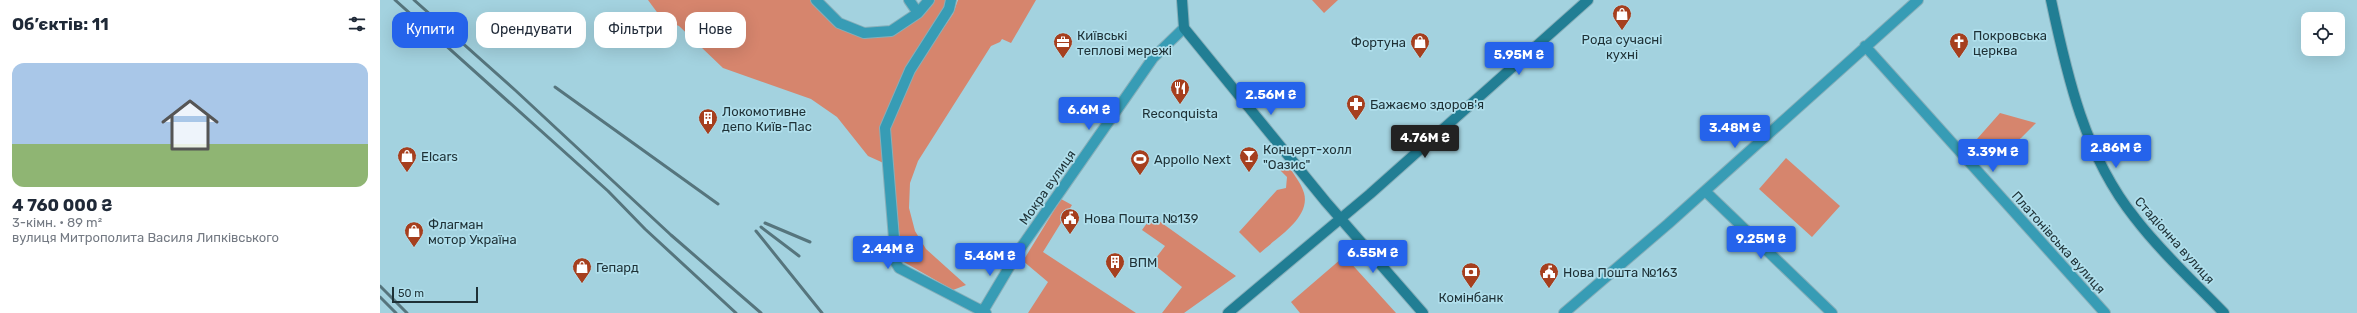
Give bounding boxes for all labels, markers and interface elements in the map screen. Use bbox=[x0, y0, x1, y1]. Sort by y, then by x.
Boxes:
shop icon: Рода сучасні кухні bbox=[1611, 3, 1633, 31]
chip: Купити bbox=[392, 12, 468, 48]
chip: Орендувати bbox=[476, 12, 586, 48]
chip: Фільтри bbox=[594, 12, 677, 48]
chip: Нове bbox=[685, 12, 746, 48]
map controls bbox=[2301, 12, 2345, 56]
button: locate bbox=[2301, 12, 2345, 56]
icon: filters bbox=[346, 13, 368, 35]
text: Об’єктів: 11 bbox=[12, 14, 109, 34]
place label: Київські теплові мережі bbox=[1077, 28, 1172, 58]
place label: Покровська церква bbox=[1973, 28, 2047, 58]
office icon: Київські теплові мережі bbox=[1052, 31, 1074, 59]
shop icon: Фортуна bbox=[1409, 31, 1431, 59]
church icon: Покровська церква bbox=[1948, 31, 1970, 59]
place label: Рода сучасні кухні bbox=[1582, 32, 1662, 62]
place label: Фортуна bbox=[1351, 35, 1406, 50]
pin: 5.95M ₴ bbox=[1482, 42, 1556, 76]
text: 5.95M ₴ bbox=[1494, 47, 1544, 62]
restaurant icon: Reconquista bbox=[1169, 77, 1191, 105]
pin: 2.56M ₴ bbox=[1234, 82, 1308, 116]
text: 2.56M ₴ bbox=[1245, 87, 1297, 102]
icon: home bbox=[154, 89, 226, 161]
pharmacy icon: Бажаємо здоров'я bbox=[1345, 93, 1367, 121]
pin: 6.6M ₴ bbox=[1056, 97, 1122, 131]
place label: Бажаємо здоров'я bbox=[1370, 97, 1484, 112]
text: 6.6M ₴ bbox=[1068, 102, 1110, 117]
place label: Локомотивне депо Київ-Пас bbox=[722, 104, 812, 134]
place label: Reconquista bbox=[1142, 106, 1218, 121]
building icon: Локомотивне депо Київ-Пас bbox=[697, 107, 719, 135]
pin: 3.48M ₴ bbox=[1698, 115, 1772, 149]
text: 3.48M ₴ bbox=[1709, 120, 1761, 135]
pin: 4.76M ₴ bbox=[1388, 125, 1462, 159]
text: 4.76M ₴ bbox=[1400, 130, 1450, 145]
pin: 2.86M ₴ bbox=[2079, 135, 2153, 169]
pin: 3.39M ₴ bbox=[1956, 139, 2030, 173]
text: 2.86M ₴ bbox=[2090, 140, 2142, 155]
place label: Концерт-холл "Оазис" bbox=[1263, 142, 1352, 172]
text: 3.39M ₴ bbox=[1967, 144, 2019, 159]
shop icon: Elcars bbox=[396, 145, 418, 173]
bar icon: Концерт-холл "Оазис" bbox=[1238, 145, 1260, 173]
street label: Мокра вулиця bbox=[1016, 147, 1079, 227]
sports icon: Appollo Next bbox=[1129, 148, 1151, 176]
place label: Elcars bbox=[421, 149, 458, 164]
place label: Appollo Next bbox=[1154, 152, 1231, 167]
street label: Платонівська вулиця bbox=[2009, 188, 2108, 296]
street label: Стадіонна вулиця bbox=[2132, 194, 2218, 287]
text: 4 760 000 ₴ bbox=[12, 195, 113, 215]
public building icon: Нова Пошта №139 bbox=[1059, 207, 1081, 235]
place label: Нова Пошта №139 bbox=[1084, 211, 1199, 226]
text: 3-кімн. · 89 m² bbox=[12, 215, 102, 230]
place label: Флагман мотор Україна bbox=[428, 217, 517, 247]
shop icon: Флагман мотор Україна bbox=[403, 220, 425, 248]
pin: 9.25M ₴ bbox=[1724, 226, 1798, 260]
text: вулиця Митрополита Василя Липківського bbox=[12, 230, 279, 245]
text: 9.25M ₴ bbox=[1736, 231, 1786, 246]
pin: 2.44M ₴ bbox=[851, 236, 925, 270]
pin: 6.55M ₴ bbox=[1336, 240, 1410, 274]
text: 2.44M ₴ bbox=[862, 241, 914, 256]
pin: 5.46M ₴ bbox=[953, 243, 1027, 277]
text: 6.55M ₴ bbox=[1347, 245, 1399, 260]
text: 5.46M ₴ bbox=[964, 248, 1016, 263]
building icon: ВПМ bbox=[1104, 251, 1126, 279]
place label: ВПМ bbox=[1129, 255, 1157, 270]
shop icon: Гепард bbox=[571, 256, 593, 284]
place label: Гепард bbox=[596, 260, 639, 275]
bank icon: Комінбанк bbox=[1460, 261, 1482, 289]
public building icon: Нова Пошта №163 bbox=[1538, 261, 1560, 289]
place label: Нова Пошта №163 bbox=[1563, 265, 1678, 280]
scale bar bbox=[392, 285, 478, 304]
text: 50 m bbox=[398, 287, 424, 300]
place label: Комінбанк bbox=[1439, 290, 1503, 305]

